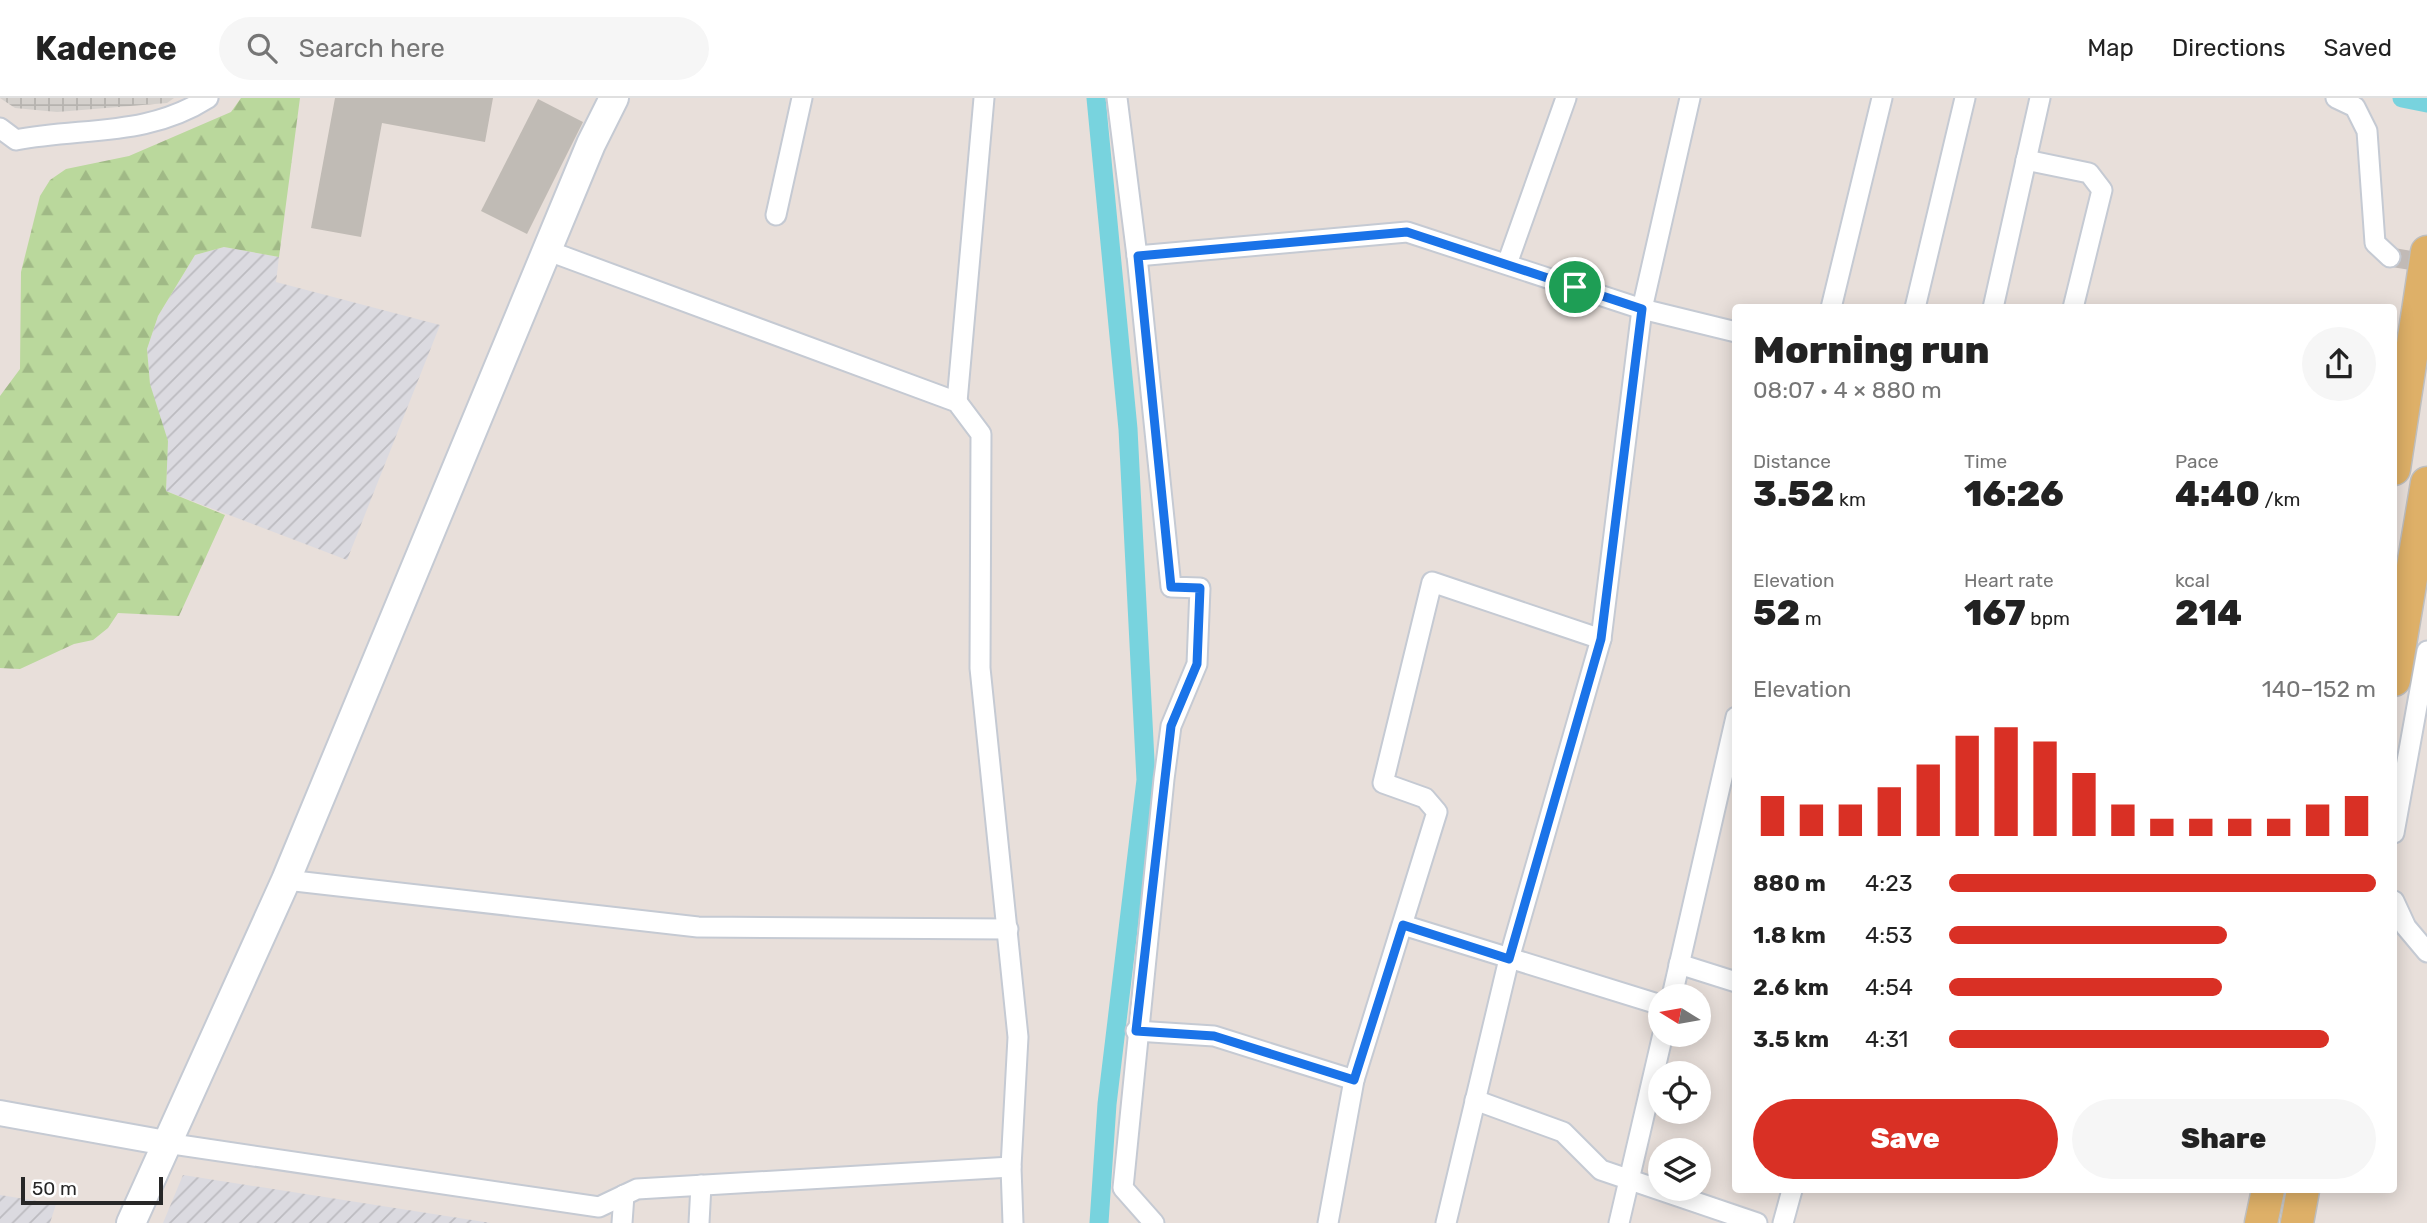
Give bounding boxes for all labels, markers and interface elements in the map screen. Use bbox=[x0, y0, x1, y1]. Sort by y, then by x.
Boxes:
search box bbox=[219, 17, 709, 80]
text: Kadence bbox=[35, 29, 177, 68]
icon: search bbox=[243, 29, 281, 67]
text: Search here bbox=[299, 33, 445, 64]
text: Map bbox=[2087, 34, 2134, 62]
text: Directions bbox=[2172, 34, 2285, 62]
text: Saved bbox=[2323, 34, 2392, 62]
pin bbox=[1545, 257, 1605, 317]
icon: arrive bbox=[1556, 268, 1594, 306]
text: Morning run bbox=[1753, 327, 1990, 373]
button: share bbox=[2302, 327, 2376, 401]
text: 08:07 · 4 × 880 m bbox=[1753, 376, 1942, 404]
text: Distance bbox=[1753, 450, 1831, 473]
text: Time bbox=[1964, 450, 2007, 473]
text: Pace bbox=[2175, 450, 2219, 473]
text: 3.52 bbox=[1753, 473, 1834, 515]
text: 16:26 bbox=[1964, 473, 2064, 515]
text: 4:40 bbox=[2175, 473, 2260, 515]
text: km bbox=[1834, 488, 1866, 511]
text: /km bbox=[2260, 488, 2300, 511]
text: Elevation bbox=[1753, 569, 1834, 592]
text: Heart rate bbox=[1964, 569, 2054, 592]
text: kcal bbox=[2175, 569, 2210, 592]
text: 52 bbox=[1753, 592, 1800, 634]
text: 167 bbox=[1964, 592, 2026, 634]
text: 214 bbox=[2175, 592, 2242, 634]
text: m bbox=[1800, 607, 1822, 630]
text: bpm bbox=[2026, 607, 2070, 630]
text: Elevation bbox=[1753, 675, 1852, 703]
text: 140–152 m bbox=[2262, 675, 2376, 703]
text: 880 m bbox=[1753, 869, 1826, 897]
text: 4:23 bbox=[1865, 869, 1913, 897]
text: 1.8 km bbox=[1753, 921, 1826, 949]
text: 4:53 bbox=[1865, 921, 1913, 949]
text: 2.6 km bbox=[1753, 973, 1829, 1001]
text: 4:54 bbox=[1865, 973, 1913, 1001]
north arrow bbox=[1648, 984, 1712, 1046]
map controls bbox=[1648, 984, 1711, 1201]
text: 3.5 km bbox=[1753, 1025, 1829, 1053]
text: 4:31 bbox=[1865, 1025, 1908, 1053]
button: locate bbox=[1648, 1061, 1711, 1124]
button: Save bbox=[1753, 1099, 2058, 1179]
button: Share bbox=[2072, 1099, 2376, 1179]
button: layers bbox=[1648, 1138, 1711, 1201]
scale bar bbox=[21, 1174, 163, 1206]
text: 50 m bbox=[32, 1177, 77, 1200]

